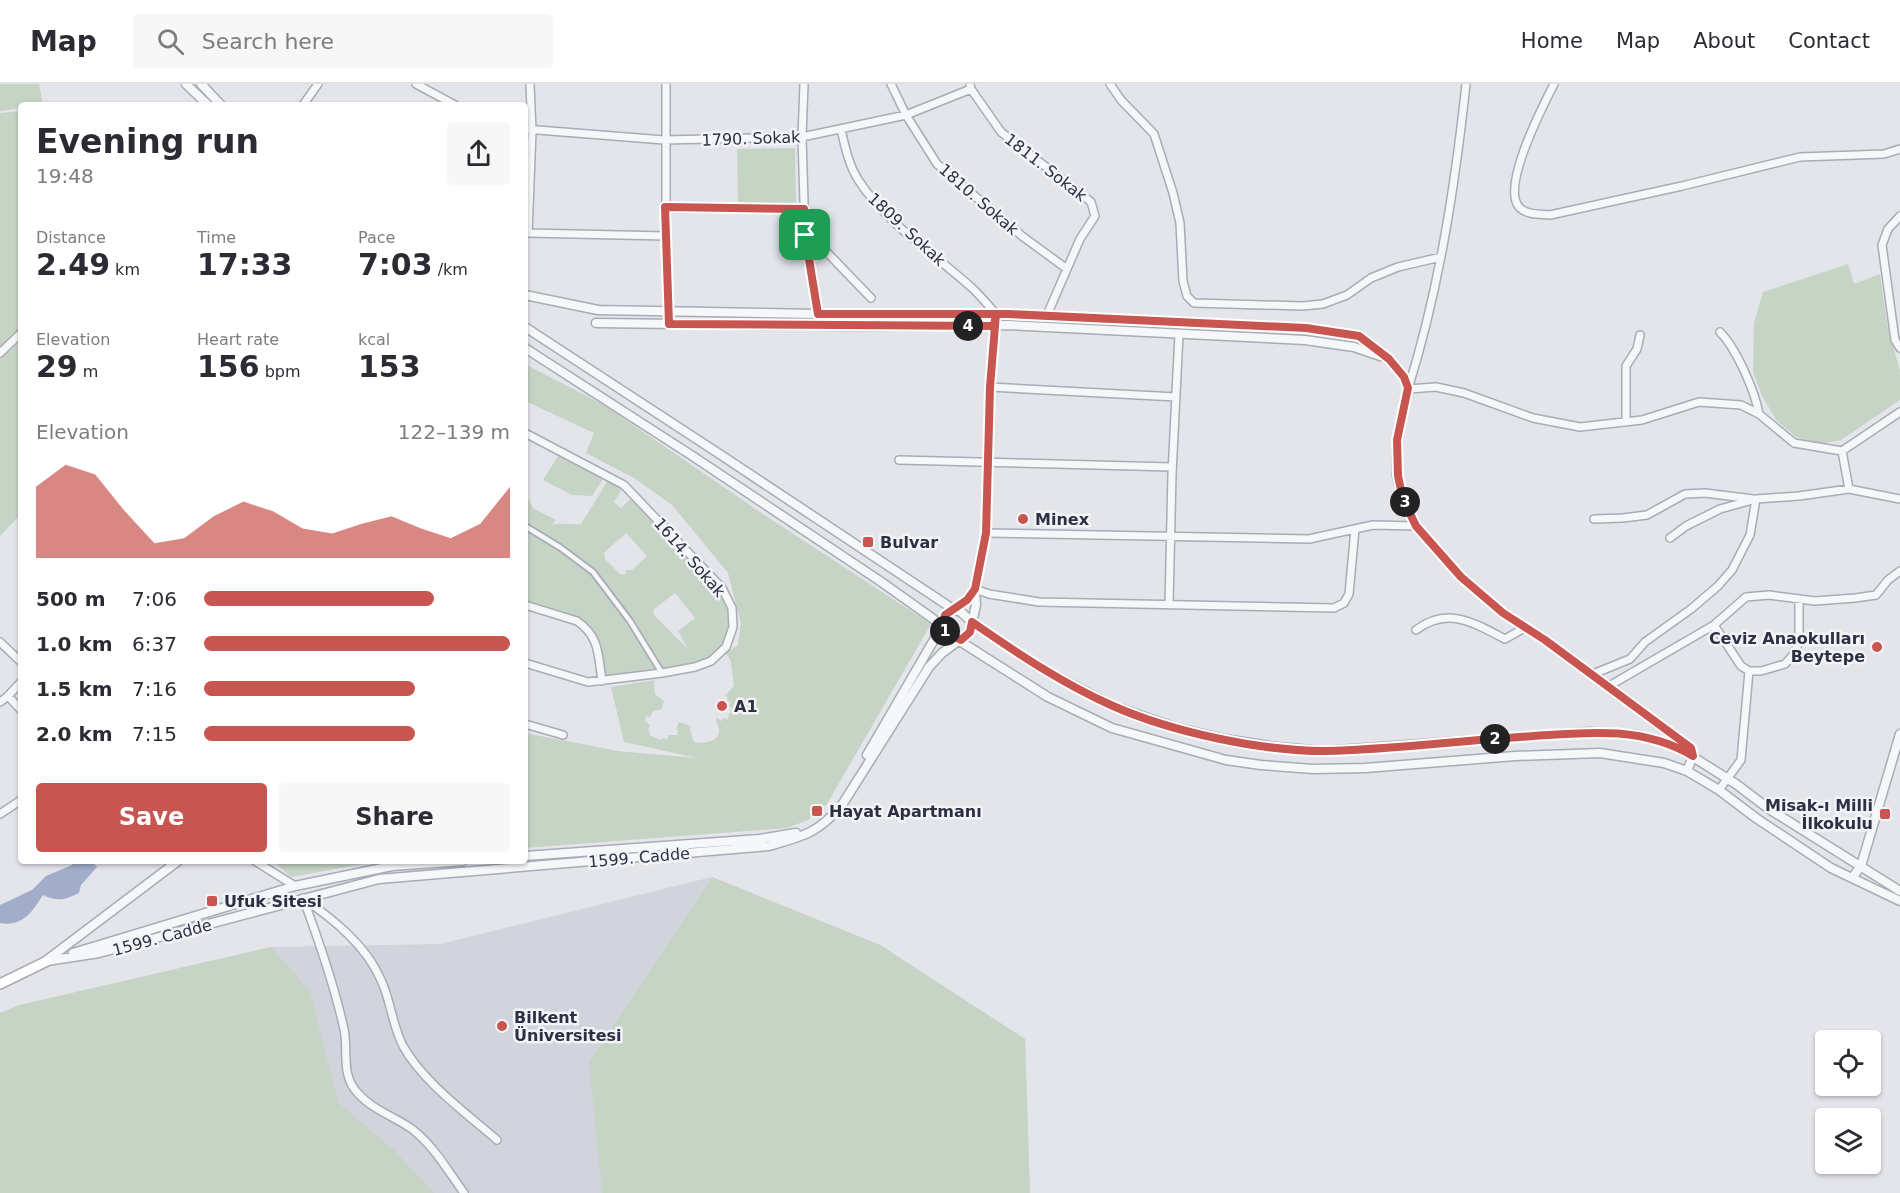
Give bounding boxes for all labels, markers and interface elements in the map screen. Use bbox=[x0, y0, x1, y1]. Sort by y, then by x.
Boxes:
search box bbox=[133, 14, 553, 68]
text: Map bbox=[30, 25, 97, 58]
icon: search bbox=[154, 25, 187, 58]
text: Search here bbox=[202, 29, 334, 54]
text: Home bbox=[1521, 29, 1583, 53]
text: Map bbox=[1616, 29, 1660, 53]
text: About bbox=[1693, 29, 1755, 53]
text: Contact bbox=[1788, 29, 1870, 53]
text: Evening run bbox=[36, 122, 259, 161]
button: share bbox=[447, 122, 510, 185]
street label: 1790. Sokak bbox=[701, 127, 801, 150]
street label: 1811. Sokak bbox=[1001, 129, 1091, 206]
street label: 1810. Sokak bbox=[935, 160, 1023, 239]
text: 19:48 bbox=[36, 164, 94, 188]
street label: 1809. Sokak bbox=[864, 189, 950, 271]
pin bbox=[779, 209, 830, 260]
icon: arrive bbox=[788, 218, 821, 251]
text: Distance bbox=[36, 228, 106, 247]
text: Time bbox=[197, 228, 236, 247]
text: Pace bbox=[358, 228, 395, 247]
text: 2.49 bbox=[36, 247, 110, 282]
text: 17:33 bbox=[197, 247, 293, 282]
text: 7:03 bbox=[358, 247, 433, 282]
text: km bbox=[110, 260, 140, 279]
text: /km bbox=[433, 260, 468, 279]
pin: 4 bbox=[953, 311, 983, 341]
text: 4 bbox=[962, 316, 974, 335]
text: Elevation bbox=[36, 330, 110, 349]
text: Heart rate bbox=[197, 330, 279, 349]
text: kcal bbox=[358, 330, 390, 349]
text: 29 bbox=[36, 349, 78, 384]
text: 156 bbox=[197, 349, 260, 384]
text: 153 bbox=[358, 349, 421, 384]
text: m bbox=[78, 362, 98, 381]
text: bpm bbox=[260, 362, 301, 381]
text: Elevation bbox=[36, 420, 129, 444]
text: 122–139 m bbox=[398, 420, 510, 444]
pin: 3 bbox=[1390, 487, 1420, 517]
text: 3 bbox=[1399, 492, 1411, 511]
place label: Minex bbox=[1035, 510, 1090, 529]
marker: Minex bbox=[1016, 512, 1030, 526]
street label: 1614. Sokak bbox=[650, 514, 730, 601]
place label: Bulvar bbox=[880, 533, 938, 552]
marker: Bulvar bbox=[861, 535, 875, 549]
text: 500 m bbox=[36, 587, 106, 611]
text: 7:06 bbox=[132, 587, 177, 611]
pin: 1 bbox=[930, 616, 960, 646]
text: 1 bbox=[939, 621, 951, 640]
place label: Ceviz Anaokulları Beytepe bbox=[1709, 629, 1865, 666]
text: 1.0 km bbox=[36, 632, 113, 656]
text: 6:37 bbox=[132, 632, 177, 656]
marker: Ceviz Anaokulları Beytepe bbox=[1870, 640, 1884, 654]
text: 1.5 km bbox=[36, 677, 113, 701]
text: 7:16 bbox=[132, 677, 177, 701]
place label: A1 bbox=[734, 697, 758, 716]
marker: A1 bbox=[715, 699, 729, 713]
text: 2.0 km bbox=[36, 722, 113, 746]
text: 7:15 bbox=[132, 722, 177, 746]
pin: 2 bbox=[1480, 724, 1510, 754]
text: 2 bbox=[1489, 729, 1501, 748]
button: Save bbox=[36, 783, 267, 852]
button: Share bbox=[279, 783, 510, 852]
place label: Misak-ı Milli İlkokulu bbox=[1765, 796, 1873, 833]
place label: Hayat Apartmanı bbox=[829, 802, 982, 821]
marker: Hayat Apartmanı bbox=[810, 804, 824, 818]
marker: Misak-ı Milli İlkokulu bbox=[1878, 807, 1892, 821]
street label: 1599. Cadde bbox=[587, 844, 691, 871]
place label: Ufuk Sitesi bbox=[224, 892, 322, 911]
marker: Ufuk Sitesi bbox=[205, 894, 219, 908]
street label: 1599. Cadde bbox=[110, 915, 214, 960]
place label: Bilkent Üniversitesi bbox=[514, 1008, 622, 1045]
marker: Bilkent Üniversitesi bbox=[495, 1019, 509, 1033]
map controls bbox=[1815, 1030, 1881, 1174]
button: locate bbox=[1815, 1030, 1881, 1096]
button: layers bbox=[1815, 1108, 1881, 1174]

